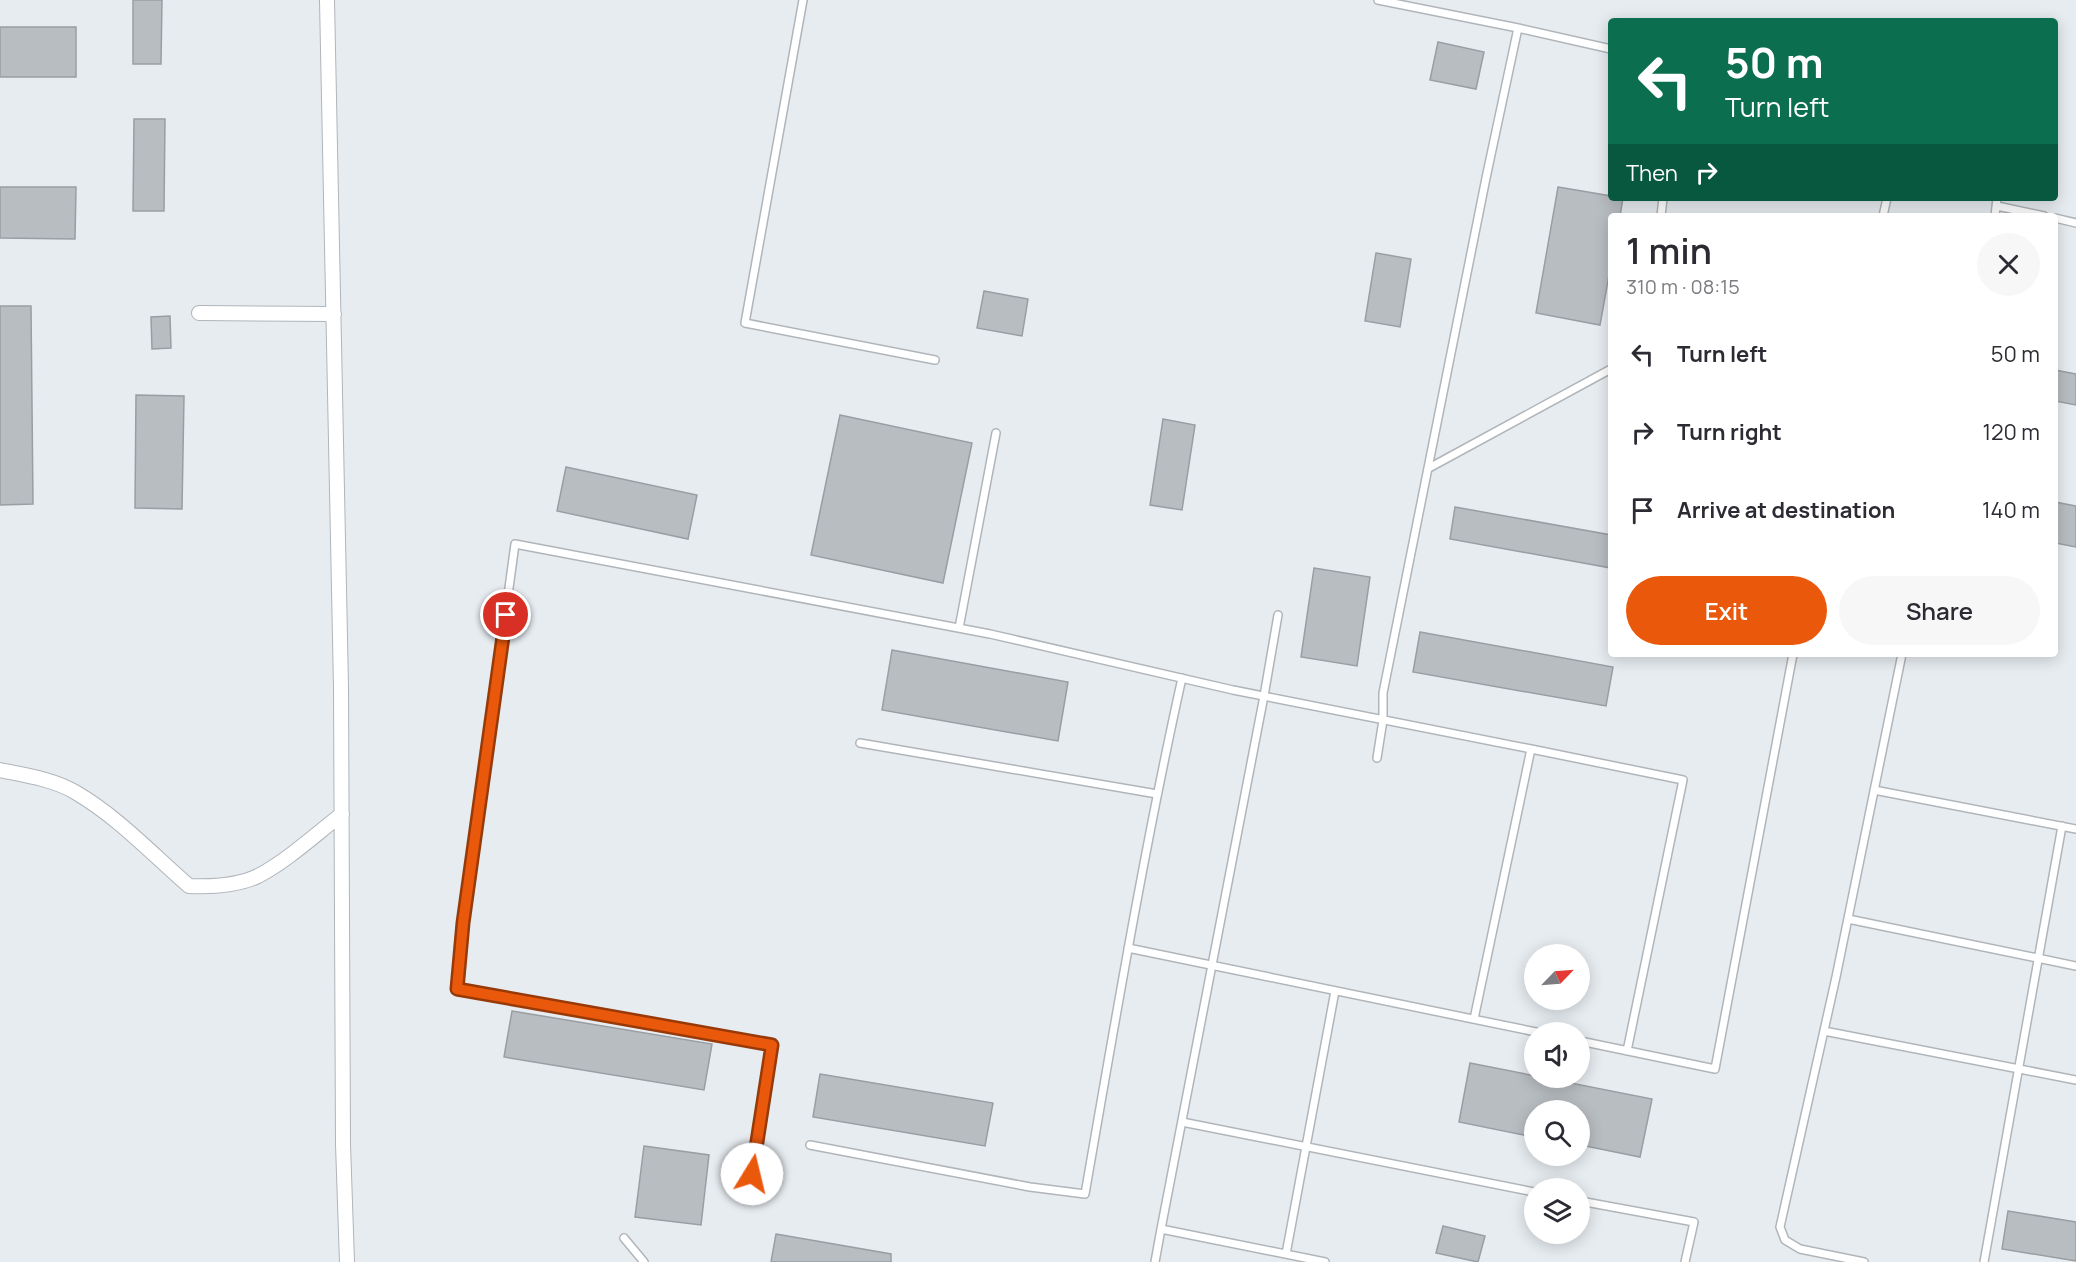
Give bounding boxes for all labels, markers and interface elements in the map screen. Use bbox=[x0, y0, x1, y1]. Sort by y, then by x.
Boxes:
text: 50 m bbox=[1725, 33, 1823, 91]
icon: left bbox=[1626, 42, 1704, 120]
text: Turn left bbox=[1725, 88, 1829, 125]
icon: right bbox=[1690, 156, 1723, 189]
text: Then bbox=[1626, 158, 1678, 188]
text: 1 min bbox=[1626, 226, 1712, 275]
button: close bbox=[1977, 233, 2040, 296]
text: 310 m · 08:15 bbox=[1626, 273, 1740, 300]
icon: left bbox=[1626, 338, 1659, 371]
text: Turn left bbox=[1677, 339, 1767, 369]
text: 50 m bbox=[1991, 339, 2040, 369]
icon: right bbox=[1626, 416, 1659, 449]
text: Turn right bbox=[1677, 417, 1782, 447]
text: 120 m bbox=[1982, 417, 2040, 447]
icon: arrive bbox=[1626, 494, 1659, 527]
text: Arrive at destination bbox=[1677, 495, 1895, 525]
text: 140 m bbox=[1982, 495, 2040, 525]
button: Exit bbox=[1626, 576, 1827, 645]
button: Share bbox=[1839, 576, 2040, 645]
pin bbox=[480, 589, 531, 640]
icon: arrive bbox=[489, 598, 522, 631]
north arrow bbox=[1524, 944, 1590, 1010]
map controls bbox=[1524, 944, 1590, 1244]
button: sound bbox=[1524, 1022, 1590, 1088]
button: search bbox=[1524, 1100, 1590, 1166]
position arrow bbox=[720, 1142, 784, 1206]
button: layers bbox=[1524, 1178, 1590, 1244]

